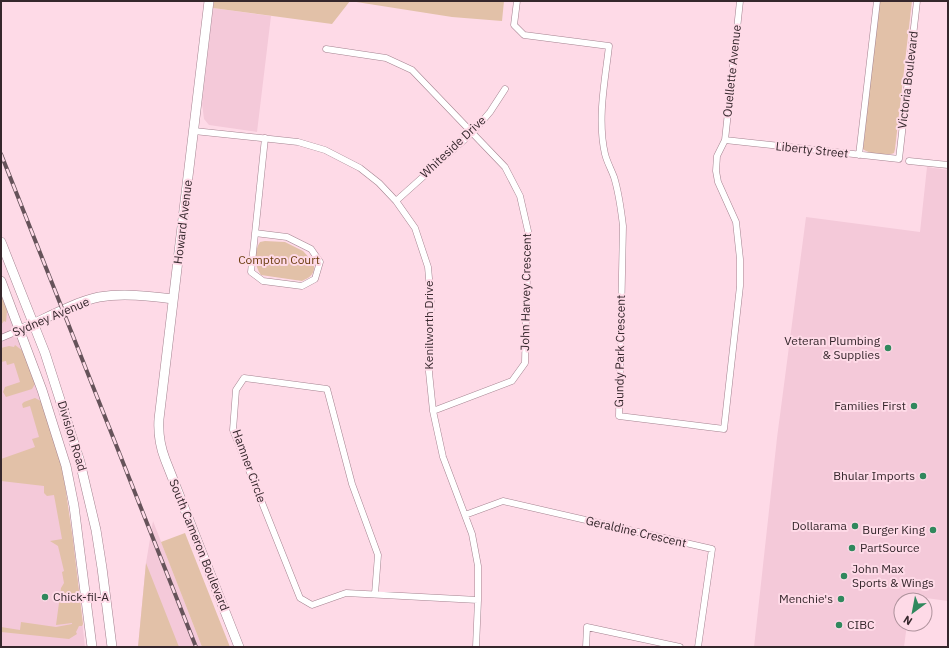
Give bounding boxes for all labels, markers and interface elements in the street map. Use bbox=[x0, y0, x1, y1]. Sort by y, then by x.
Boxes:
street label: Ouellette Avenue bbox=[719, 24, 744, 118]
street label: Victoria Boulevard bbox=[894, 30, 921, 130]
street label: Whiteside Drive bbox=[417, 112, 489, 181]
street label: Liberty Street bbox=[775, 138, 849, 161]
street label: Howard Avenue bbox=[170, 179, 195, 265]
street label: John Harvey Crescent bbox=[517, 233, 534, 351]
park label: Compton Court bbox=[238, 252, 320, 267]
street label: Kenilworth Drive bbox=[421, 280, 436, 369]
street label: Sydney Avenue bbox=[10, 293, 92, 339]
street label: Gundy Park Crescent bbox=[611, 295, 628, 407]
place label: Veteran Plumbing & Supplies bbox=[784, 333, 881, 362]
marker: Veteran Plumbing & Supplies bbox=[883, 343, 893, 353]
place label: Families First bbox=[834, 398, 906, 413]
street label: Division Road bbox=[55, 399, 90, 473]
marker: Families First bbox=[909, 401, 919, 411]
street label: Hamner Circle bbox=[229, 427, 270, 505]
place label: Bhular Imports bbox=[833, 468, 915, 483]
marker: Bhular Imports bbox=[918, 471, 928, 481]
street label: South Cameron Boulevard bbox=[166, 477, 233, 613]
street label: Geraldine Crescent bbox=[584, 513, 688, 550]
place label: Dollarama bbox=[792, 518, 848, 533]
marker: Dollarama bbox=[850, 521, 860, 531]
place label: Burger King bbox=[862, 522, 926, 537]
marker: Burger King bbox=[928, 525, 938, 535]
place label: PartSource bbox=[860, 540, 920, 555]
marker: PartSource bbox=[847, 543, 857, 553]
place label: John Max Sports & Wings bbox=[852, 561, 934, 590]
marker: John Max Sports & Wings bbox=[839, 571, 849, 581]
place label: Chick-fil-A bbox=[53, 589, 109, 604]
place label: Menchie's bbox=[779, 591, 833, 606]
marker: Chick-fil-A bbox=[40, 592, 50, 602]
north arrow bbox=[893, 592, 933, 632]
marker: Menchie's bbox=[836, 594, 846, 604]
text: N bbox=[901, 612, 915, 629]
place label: CIBC bbox=[847, 617, 875, 632]
marker: CIBC bbox=[834, 620, 844, 630]

